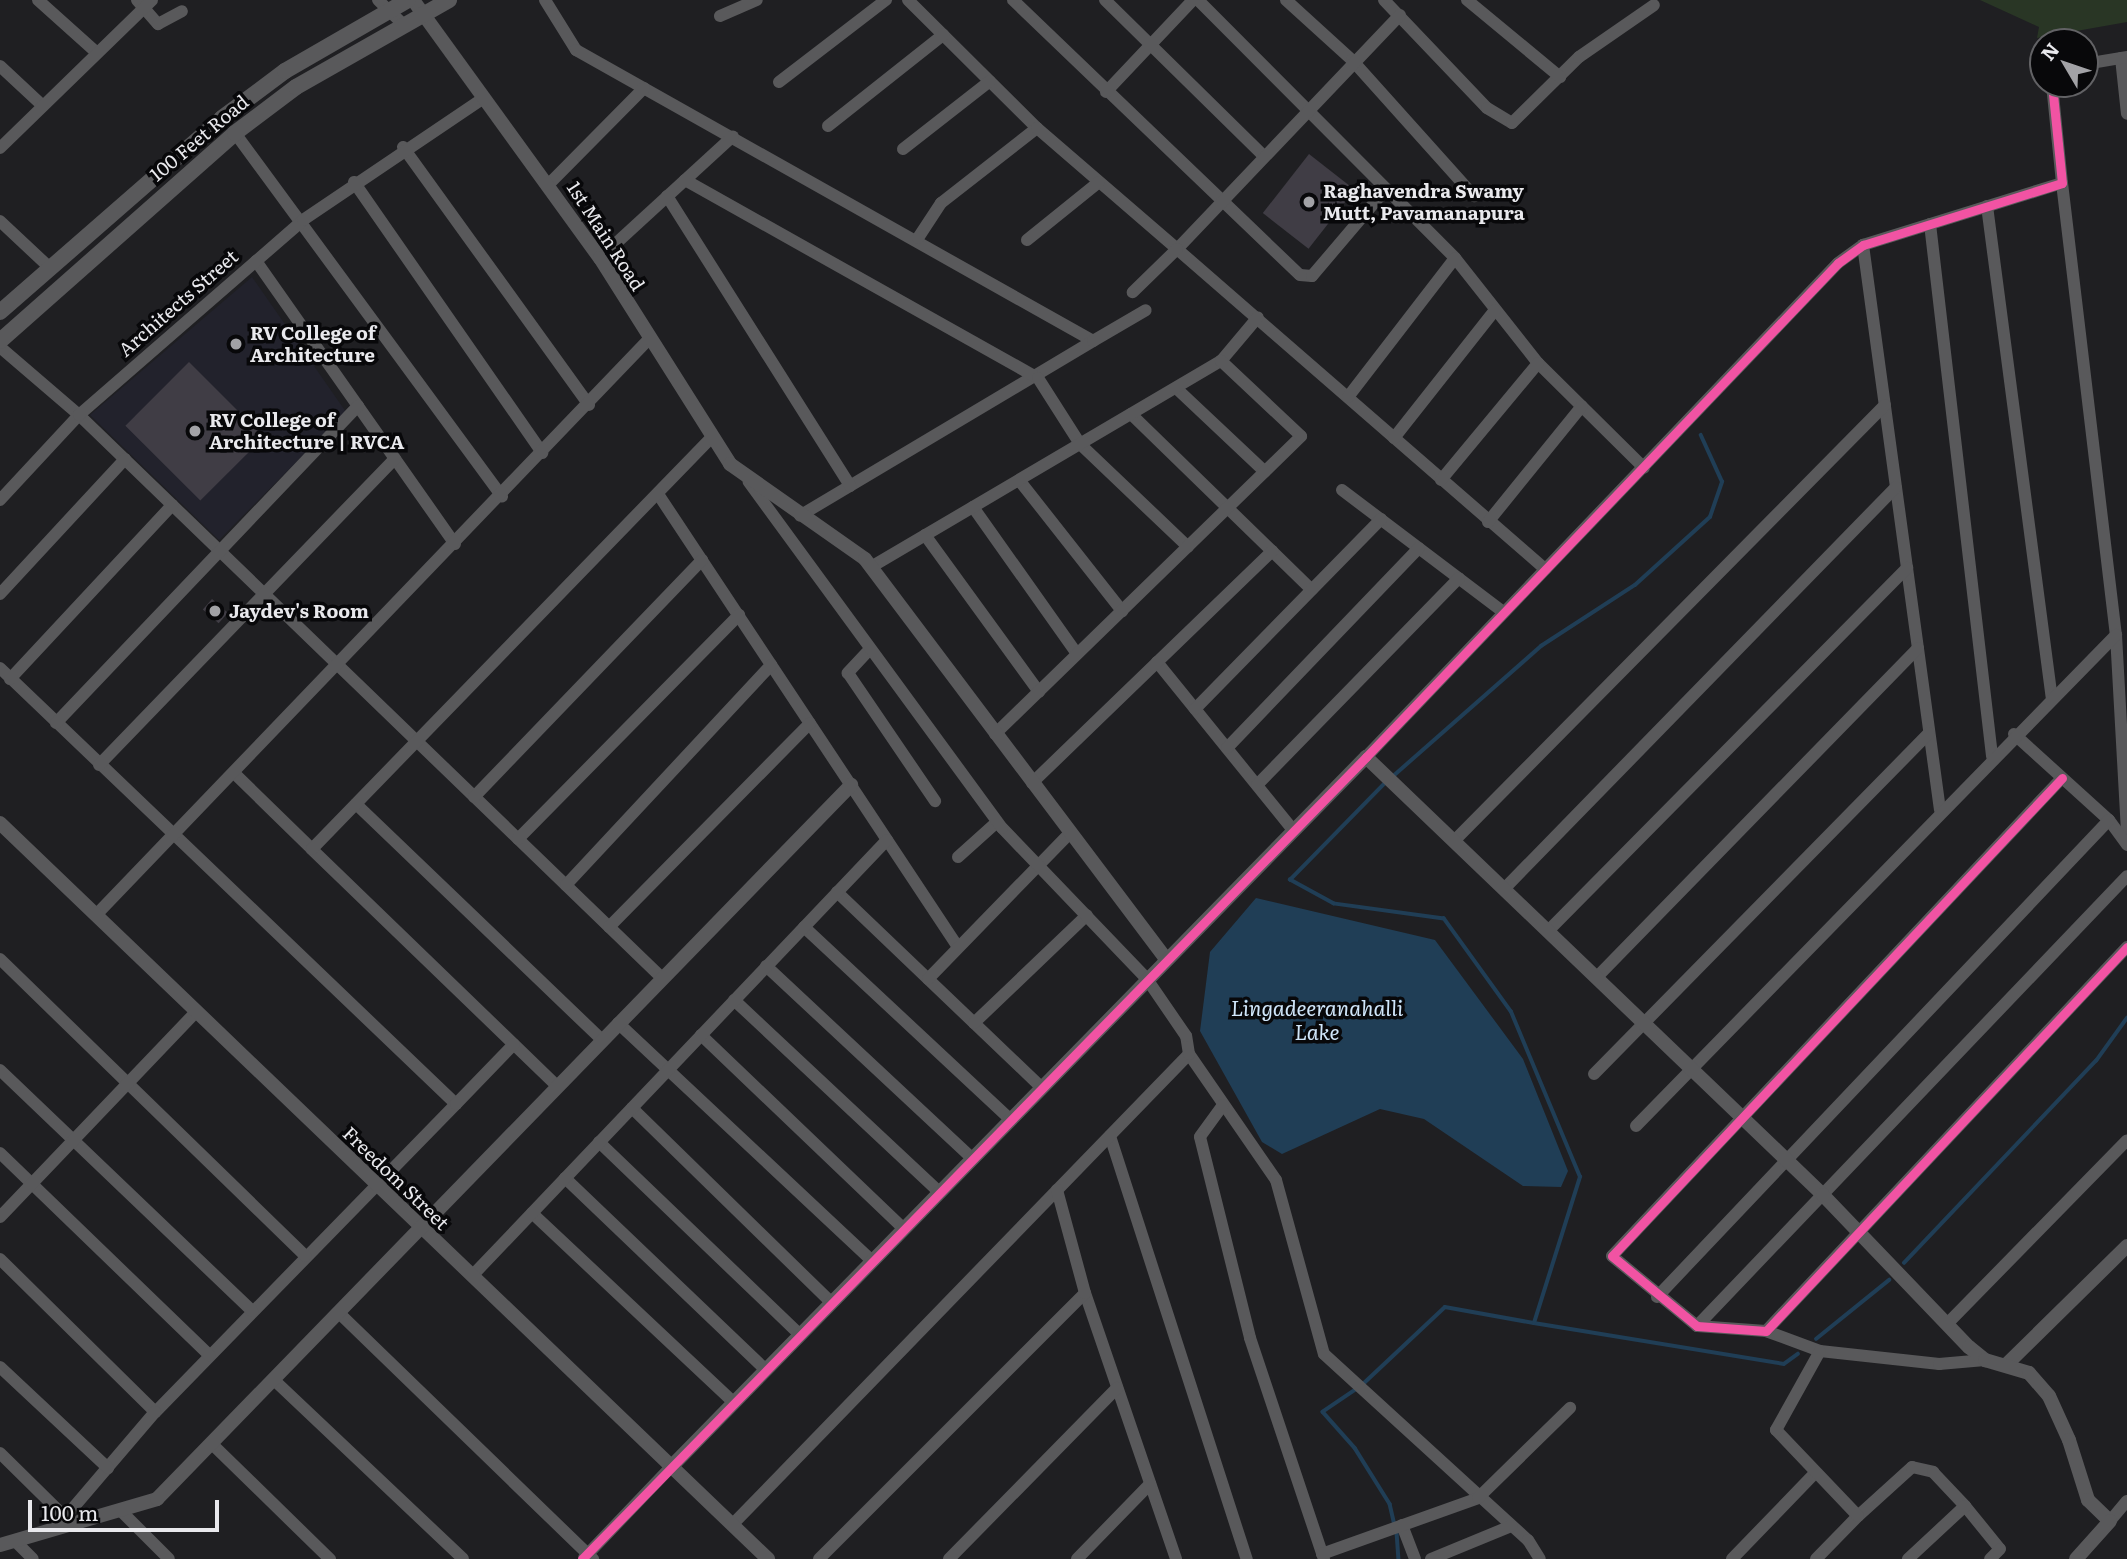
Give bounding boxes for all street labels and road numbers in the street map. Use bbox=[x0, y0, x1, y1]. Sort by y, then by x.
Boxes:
street label: 100 Feet Road bbox=[145, 90, 253, 186]
street label: 1st Main Road bbox=[562, 177, 650, 295]
street label: Architects Street bbox=[114, 245, 242, 361]
street label: Freedom Street bbox=[338, 1122, 454, 1234]

